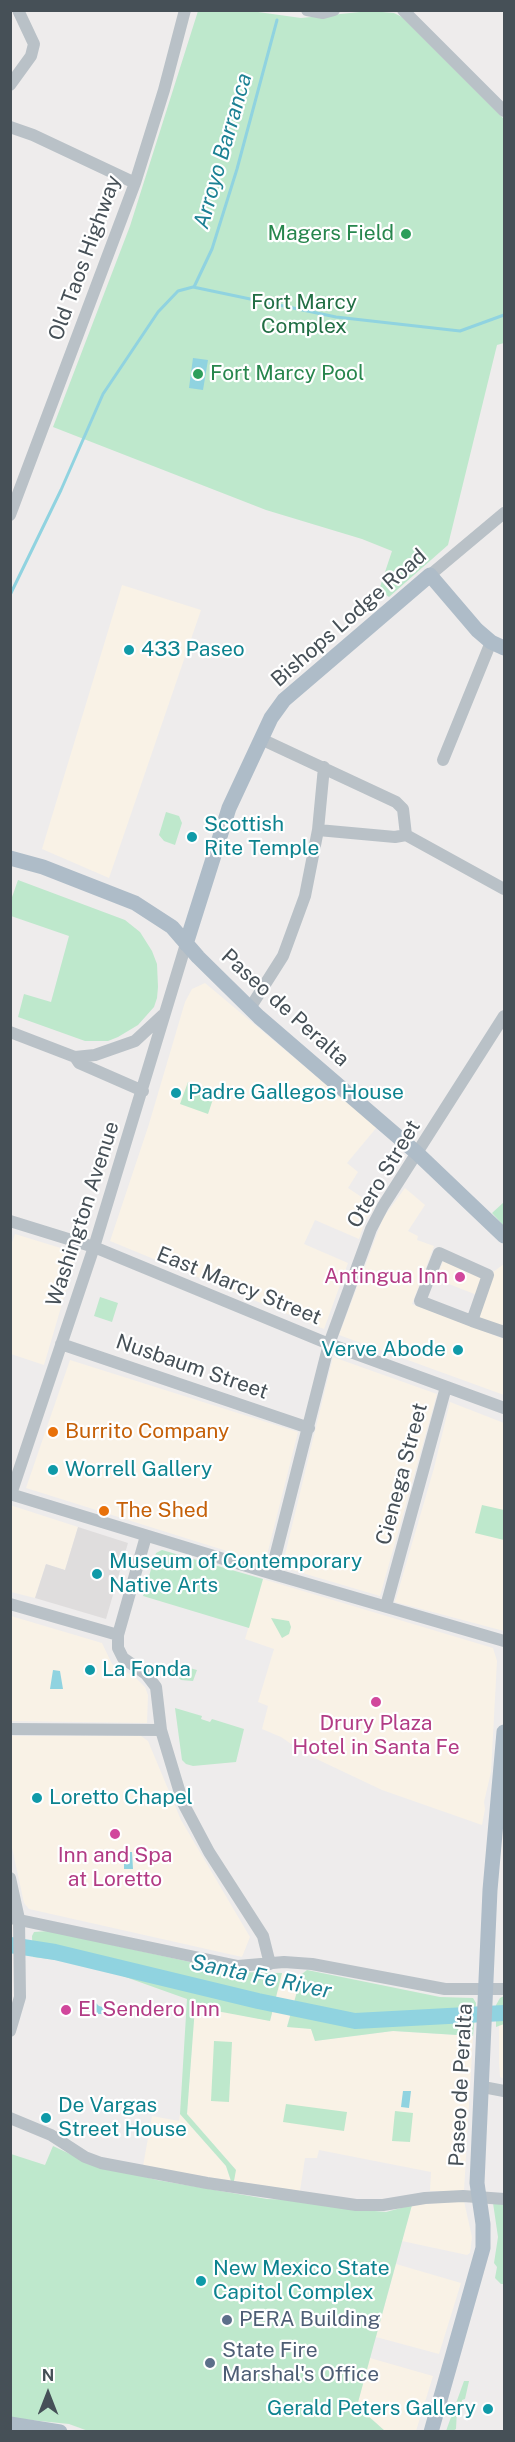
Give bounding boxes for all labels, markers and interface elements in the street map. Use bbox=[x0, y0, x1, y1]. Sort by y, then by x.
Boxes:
water label: Arroyo Barranca bbox=[188, 70, 258, 232]
street label: Old Taos Highway bbox=[43, 172, 127, 344]
place label: Magers Field bbox=[267, 221, 394, 247]
marker: Magers Field bbox=[399, 227, 413, 241]
park label: Fort Marcy Complex bbox=[251, 290, 357, 340]
place label: Fort Marcy Pool bbox=[210, 361, 364, 387]
marker: Fort Marcy Pool bbox=[191, 367, 205, 381]
street label: Bishops Lodge Road bbox=[266, 544, 432, 692]
place label: 433 Paseo bbox=[141, 637, 245, 663]
marker: 433 Paseo bbox=[122, 643, 136, 657]
place label: Scottish Rite Temple bbox=[204, 812, 319, 862]
marker: Scottish Rite Temple bbox=[185, 830, 199, 844]
street label: Paseo de Peralta bbox=[216, 944, 354, 1072]
place label: Padre Gallegos House bbox=[188, 1080, 404, 1106]
marker: Padre Gallegos House bbox=[169, 1086, 183, 1100]
street label: Otero Street bbox=[342, 1115, 426, 1233]
street label: Washington Avenue bbox=[41, 1118, 125, 1310]
street label: East Marcy Street bbox=[153, 1242, 325, 1330]
place label: Antingua Inn bbox=[324, 1264, 448, 1290]
marker: Antingua Inn bbox=[453, 1270, 467, 1284]
street label: Nusbaum Street bbox=[112, 1329, 272, 1405]
place label: Verve Abode bbox=[321, 1337, 446, 1363]
marker: Verve Abode bbox=[451, 1343, 465, 1357]
street label: Cienega Street bbox=[371, 1400, 433, 1548]
place label: Burrito Company bbox=[65, 1419, 229, 1445]
marker: Burrito Company bbox=[46, 1425, 60, 1439]
place label: Worrell Gallery bbox=[65, 1457, 212, 1483]
marker: Worrell Gallery bbox=[46, 1463, 60, 1477]
place label: The Shed bbox=[116, 1498, 208, 1524]
marker: The Shed bbox=[97, 1504, 111, 1518]
place label: Museum of Contemporary Native Arts bbox=[109, 1549, 362, 1599]
marker: Museum of Contemporary Native Arts bbox=[90, 1567, 104, 1581]
place label: La Fonda bbox=[102, 1657, 191, 1683]
marker: La Fonda bbox=[83, 1663, 97, 1677]
marker: Drury Plaza Hotel in Santa Fe bbox=[369, 1695, 383, 1709]
place label: Drury Plaza Hotel in Santa Fe bbox=[292, 1711, 460, 1761]
place label: Loretto Chapel bbox=[49, 1785, 193, 1811]
marker: Loretto Chapel bbox=[30, 1791, 44, 1805]
marker: Inn and Spa at Loretto bbox=[108, 1827, 122, 1841]
place label: Inn and Spa at Loretto bbox=[58, 1843, 172, 1893]
water label: Santa Fe River bbox=[188, 1949, 334, 2005]
place label: El Sendero Inn bbox=[78, 1997, 220, 2023]
marker: El Sendero Inn bbox=[59, 2003, 73, 2017]
street label: Paseo de Peralta bbox=[444, 2003, 478, 2167]
place label: De Vargas Street House bbox=[58, 2093, 187, 2143]
marker: De Vargas Street House bbox=[39, 2111, 53, 2125]
place label: New Mexico State Capitol Complex bbox=[213, 2256, 390, 2306]
marker: New Mexico State Capitol Complex bbox=[194, 2274, 208, 2288]
place label: PERA Building bbox=[239, 2307, 381, 2333]
marker: PERA Building bbox=[220, 2313, 234, 2327]
place label: State Fire Marshal's Office bbox=[222, 2338, 379, 2388]
marker: State Fire Marshal's Office bbox=[203, 2356, 217, 2370]
north arrow bbox=[18, 2364, 78, 2424]
text: N bbox=[42, 2366, 54, 2385]
place label: Gerald Peters Gallery bbox=[267, 2396, 476, 2422]
marker: Gerald Peters Gallery bbox=[481, 2402, 495, 2416]

